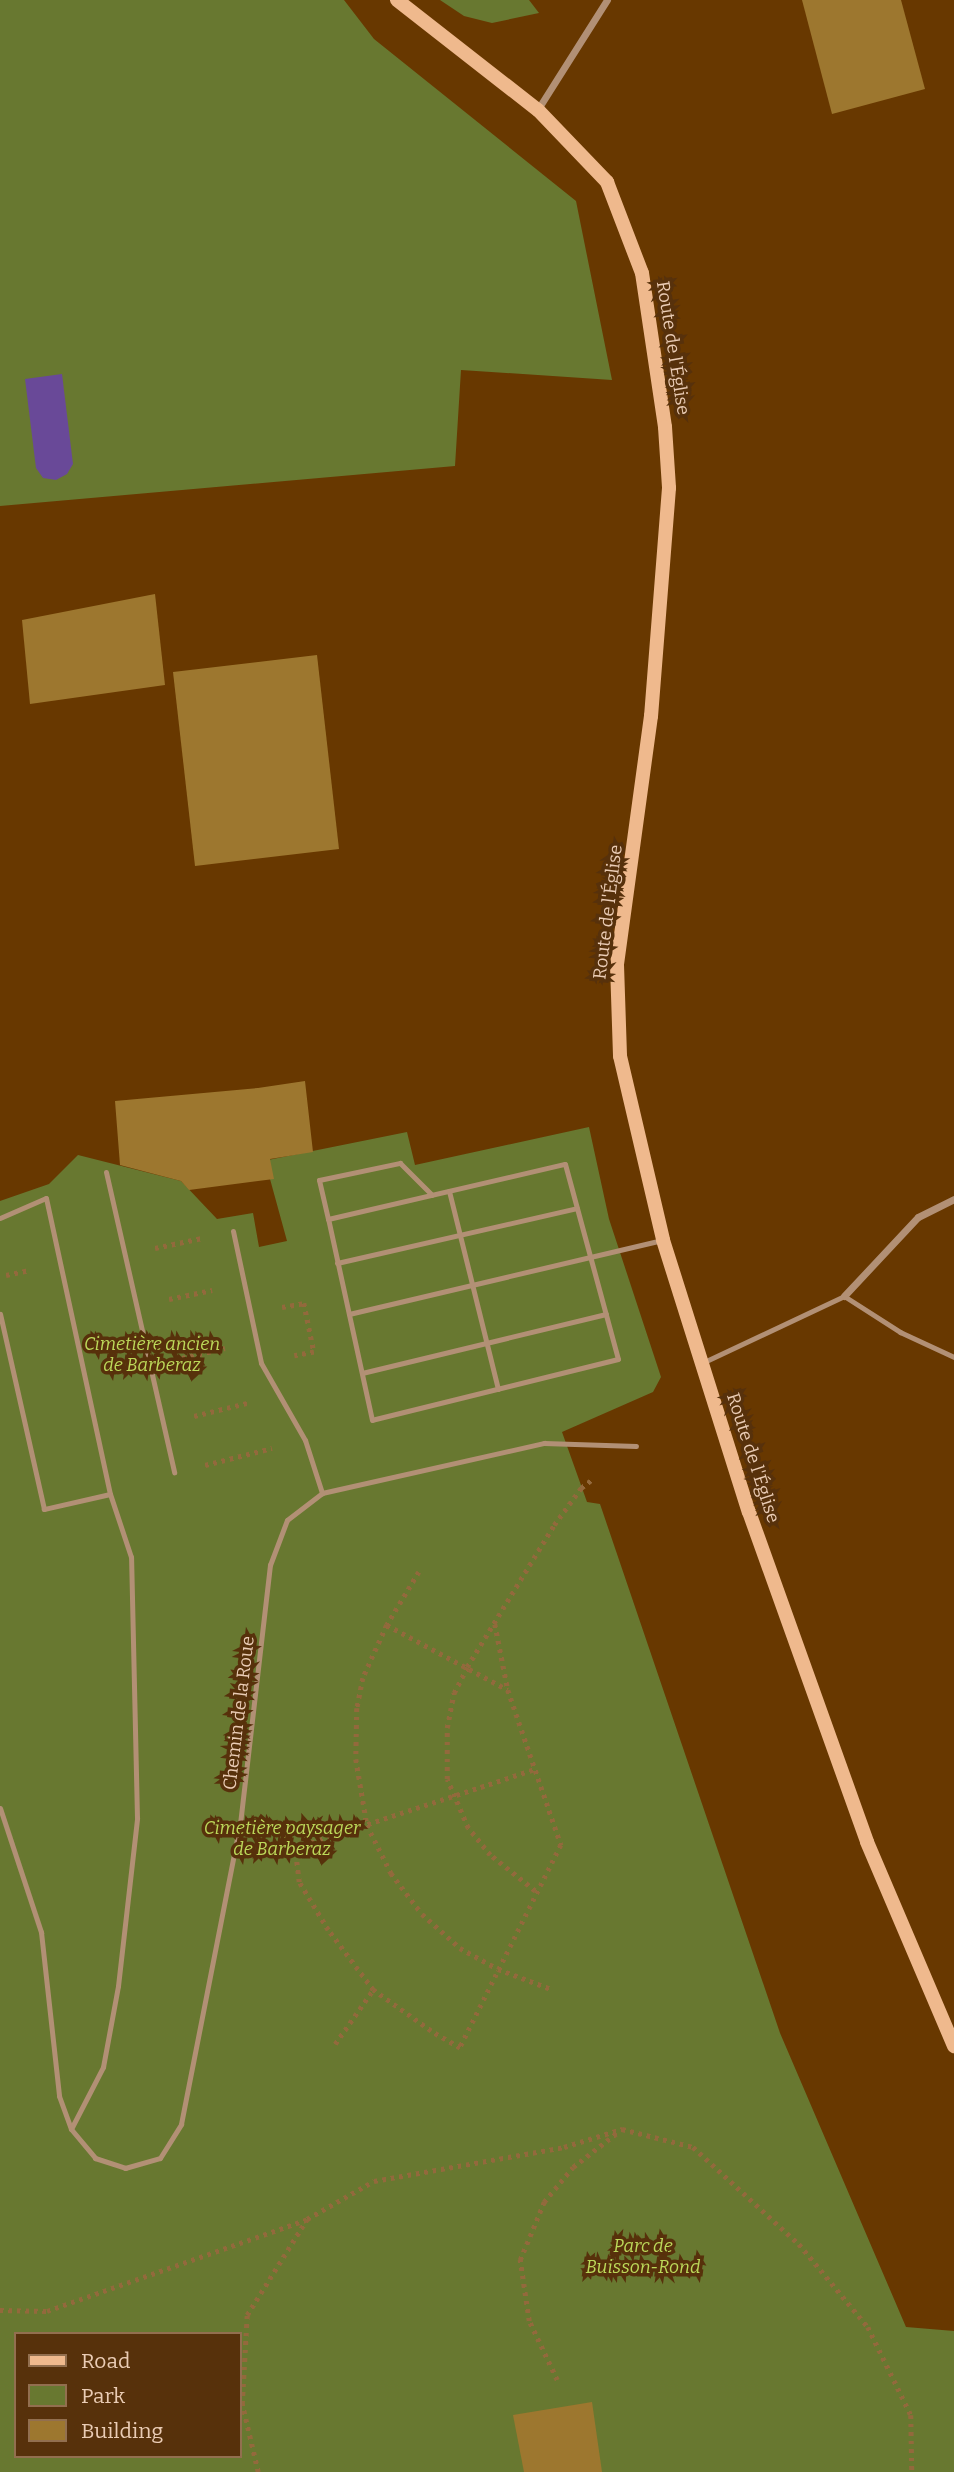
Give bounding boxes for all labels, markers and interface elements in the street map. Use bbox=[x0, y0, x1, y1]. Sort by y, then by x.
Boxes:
street label: Route de l'Église bbox=[652, 279, 694, 417]
street label: Route de l'Église bbox=[589, 843, 627, 981]
park label: Cimetière ancien de Barberaz bbox=[84, 1334, 220, 1376]
street label: Route de l'Église bbox=[722, 1390, 784, 1526]
street label: Chemin de la Roue bbox=[219, 1635, 259, 1791]
park label: Cimetière paysager de Barberaz bbox=[204, 1818, 360, 1860]
park label: Parc de Buisson-Rond bbox=[586, 2236, 700, 2278]
legend bbox=[14, 2332, 242, 2458]
text: Road bbox=[81, 2348, 130, 2374]
text: Park bbox=[81, 2383, 125, 2409]
text: Building bbox=[81, 2418, 163, 2444]

